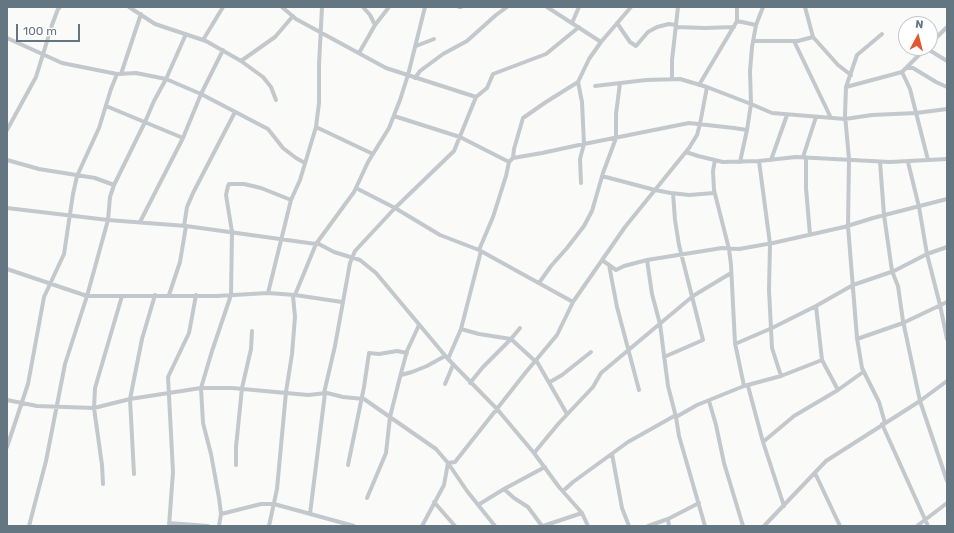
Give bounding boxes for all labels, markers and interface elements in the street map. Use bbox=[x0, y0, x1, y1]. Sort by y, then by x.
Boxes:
scale bar bbox=[18, 16, 82, 42]
north arrow bbox=[898, 16, 938, 56]
text: N bbox=[915, 18, 924, 32]
text: 100 m bbox=[23, 24, 57, 38]

